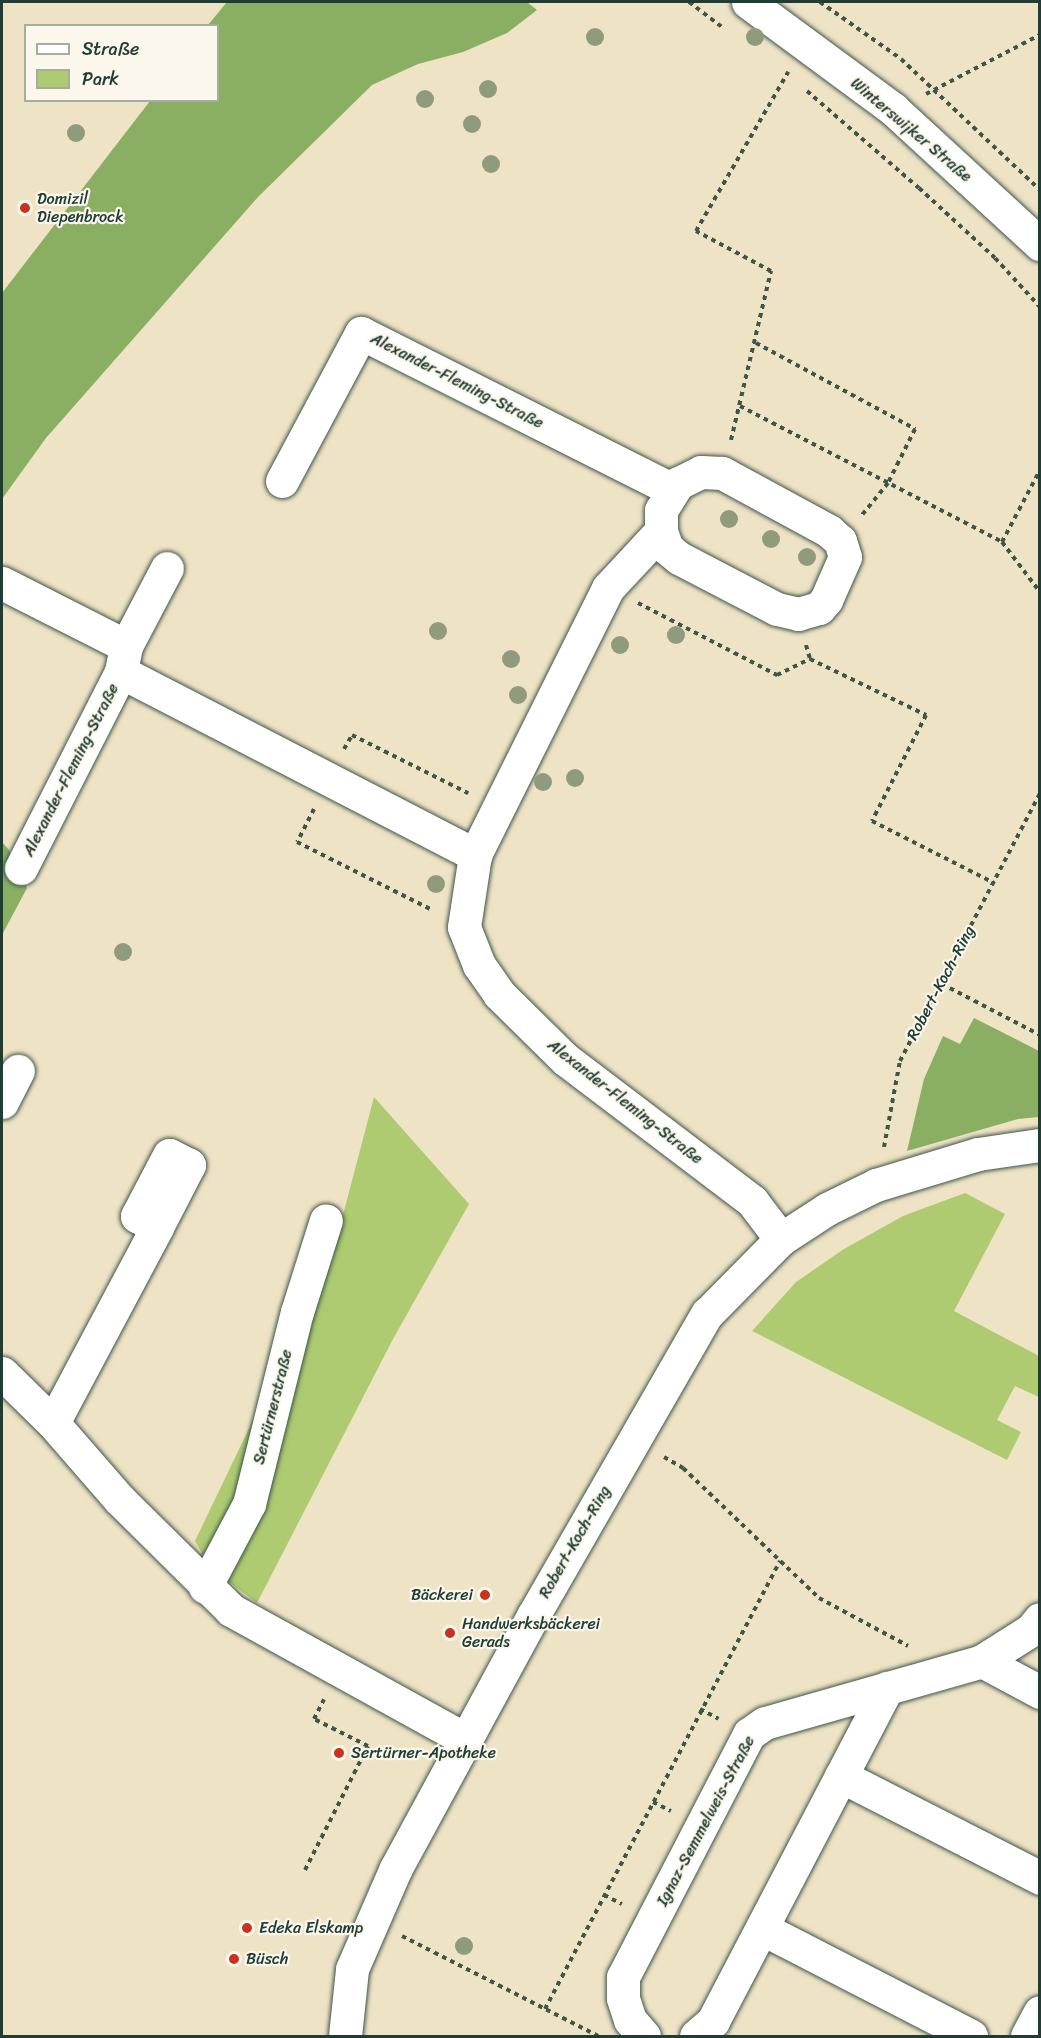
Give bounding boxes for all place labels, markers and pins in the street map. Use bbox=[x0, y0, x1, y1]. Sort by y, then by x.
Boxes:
place label: Domizil Diepenbrock bbox=[37, 189, 124, 227]
marker: Domizil Diepenbrock bbox=[18, 201, 32, 215]
place label: Bäckerei bbox=[411, 1585, 473, 1605]
marker: Bäckerei bbox=[478, 1588, 492, 1602]
place label: Handwerksbäckerei Gerads bbox=[462, 1614, 600, 1652]
marker: Handwerksbäckerei Gerads bbox=[443, 1626, 457, 1640]
place label: Sertürner-Apotheke bbox=[351, 1743, 496, 1763]
marker: Sertürner-Apotheke bbox=[332, 1746, 346, 1760]
place label: Edeka Elskamp bbox=[259, 1918, 363, 1938]
marker: Edeka Elskamp bbox=[240, 1921, 254, 1935]
place label: Büsch bbox=[246, 1949, 288, 1969]
marker: Büsch bbox=[227, 1952, 241, 1966]

